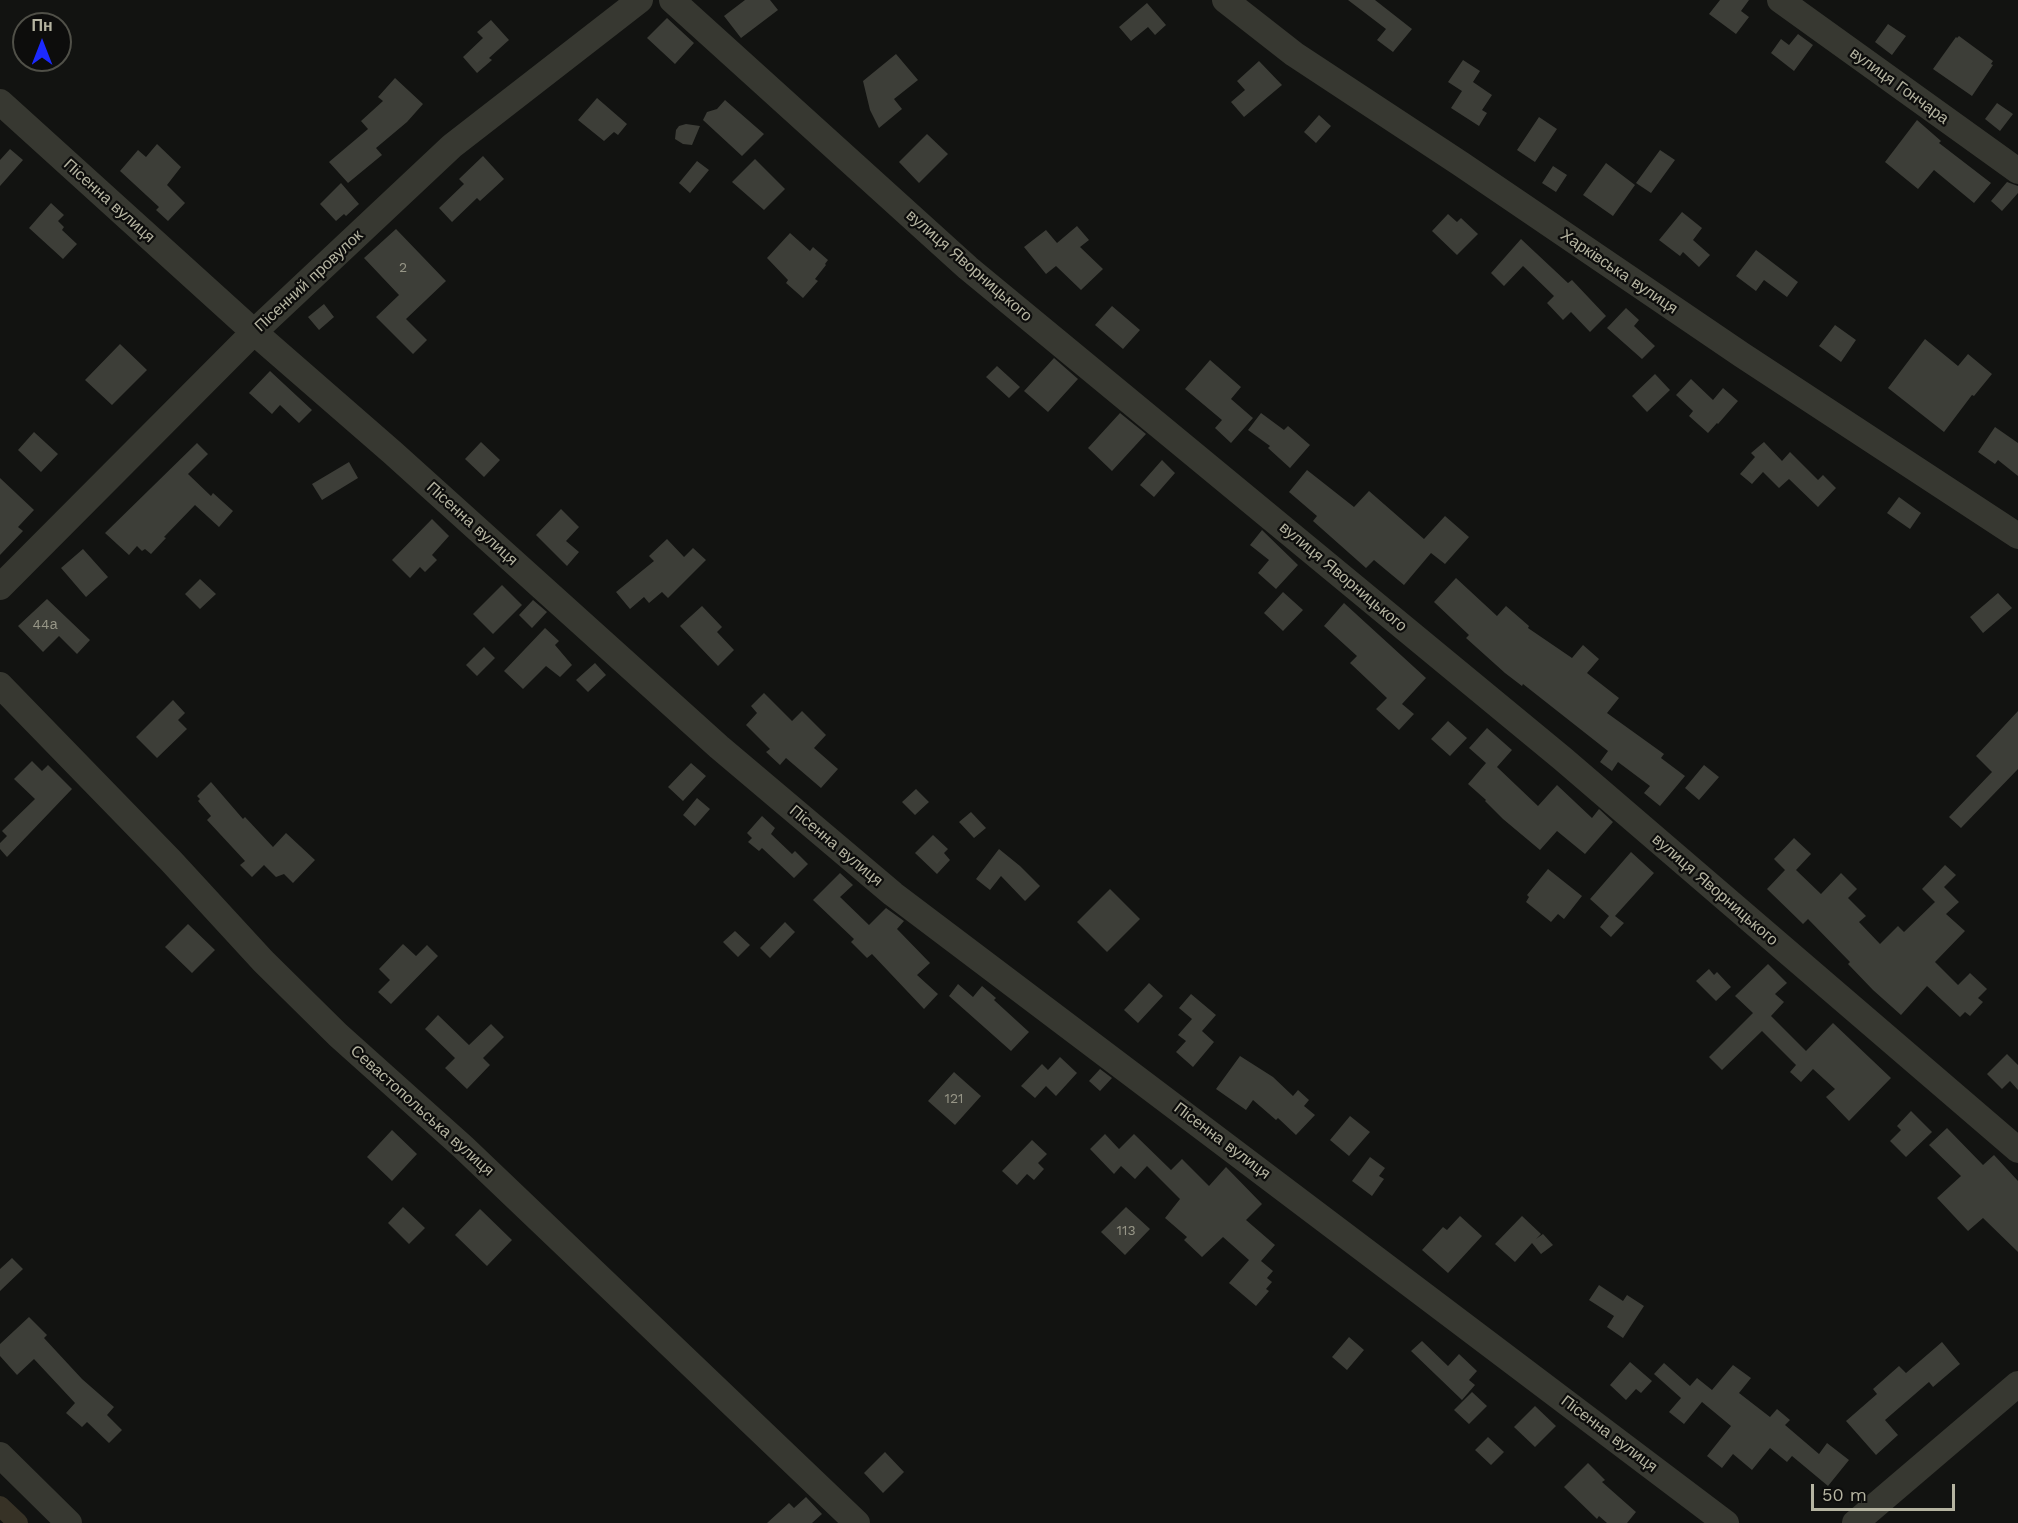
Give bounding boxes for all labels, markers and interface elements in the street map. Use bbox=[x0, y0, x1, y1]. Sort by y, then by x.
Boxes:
north arrow bbox=[12, 12, 72, 72]
text: Пн bbox=[31, 16, 53, 35]
street label: вулиця Гончара bbox=[1846, 44, 1952, 128]
street label: Пісенна вулиця bbox=[60, 155, 158, 247]
street label: вулиця Яворницького bbox=[902, 206, 1036, 326]
street label: Пісенний провулок bbox=[251, 226, 367, 336]
street label: Харківська вулиця bbox=[1557, 226, 1681, 318]
house number: 2 bbox=[399, 260, 407, 276]
street label: Пісенна вулиця bbox=[423, 478, 521, 570]
street label: вулиця Яворницького bbox=[1275, 518, 1411, 636]
house number: 44а bbox=[33, 617, 57, 633]
street label: Пісенна вулиця bbox=[785, 801, 887, 891]
street label: вулиця Яворницького bbox=[1648, 830, 1782, 950]
street label: Севастопольська вулиця bbox=[346, 1041, 498, 1181]
house number: 121 bbox=[944, 1091, 964, 1107]
street label: Пісенна вулиця bbox=[1170, 1098, 1274, 1184]
house number: 113 bbox=[1116, 1223, 1136, 1239]
street label: Пісенна вулиця bbox=[1557, 1391, 1661, 1477]
scale bar bbox=[1814, 1472, 1958, 1510]
text: 50 m bbox=[1822, 1484, 1867, 1505]

